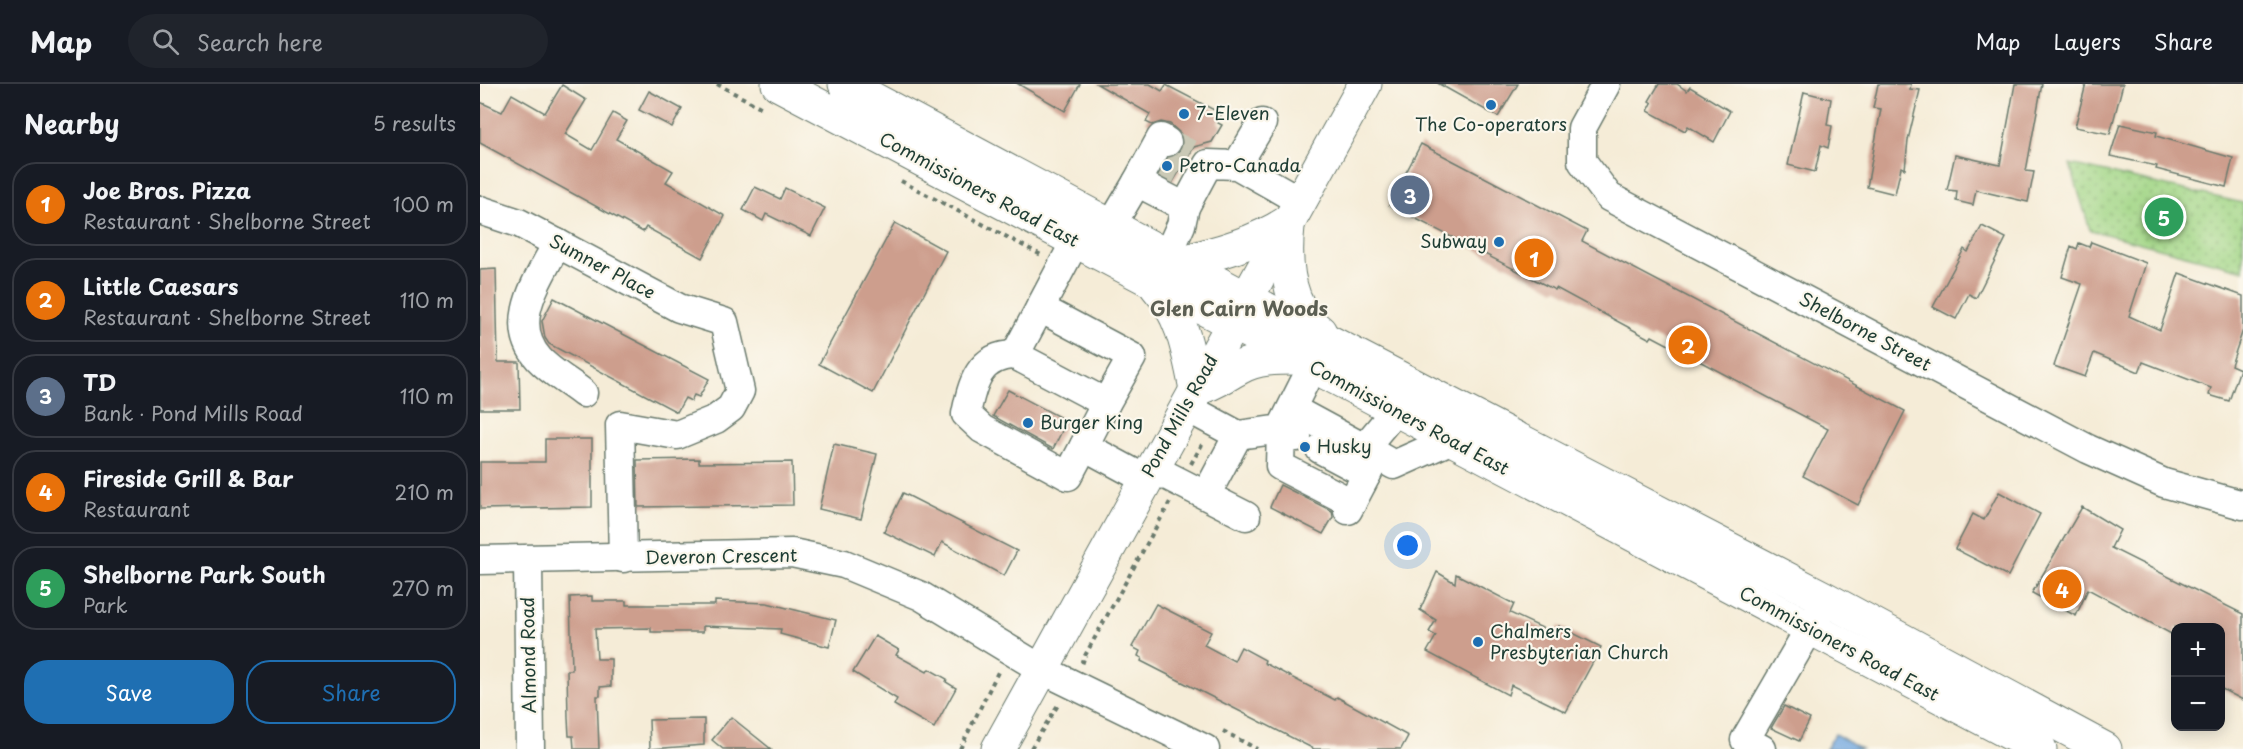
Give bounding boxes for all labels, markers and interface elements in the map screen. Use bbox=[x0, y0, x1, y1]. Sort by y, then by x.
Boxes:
search box bbox=[128, 14, 548, 68]
text: Map bbox=[30, 20, 92, 63]
icon: search bbox=[149, 25, 182, 58]
text: Search here bbox=[197, 25, 323, 58]
text: Map bbox=[1976, 25, 2020, 57]
text: Layers bbox=[2053, 25, 2121, 57]
text: Share bbox=[2154, 25, 2213, 57]
marker: The Co-operators bbox=[1484, 98, 1498, 112]
place label: 7-Eleven bbox=[1196, 99, 1270, 126]
text: Nearby bbox=[24, 104, 119, 143]
marker: 7-Eleven bbox=[1177, 107, 1191, 121]
text: 5 results bbox=[373, 108, 456, 138]
place label: The Co-operators bbox=[1415, 110, 1567, 137]
street label: Commissioners Road East bbox=[875, 124, 1085, 253]
place label: Petro-Canada bbox=[1179, 151, 1302, 178]
marker: Petro-Canada bbox=[1160, 159, 1174, 173]
pin: 3 bbox=[1390, 172, 1430, 218]
text: Joe Bros. Pizza bbox=[83, 173, 251, 206]
text: 1 bbox=[41, 189, 50, 219]
text: 100 m bbox=[393, 189, 454, 219]
pin: 5 bbox=[2144, 194, 2184, 240]
text: Restaurant · Shelborne Street bbox=[83, 206, 371, 236]
street label: Sumner Place bbox=[545, 226, 660, 305]
place label: Subway bbox=[1420, 227, 1487, 254]
marker: Subway bbox=[1492, 235, 1506, 249]
pin: 1 bbox=[1514, 236, 1554, 280]
text: Little Caesars bbox=[83, 269, 238, 302]
street label: Shelborne Street bbox=[1795, 284, 1937, 377]
text: 2 bbox=[38, 285, 53, 315]
text: 110 m bbox=[400, 285, 454, 315]
district label: Glen Cairn Woods bbox=[1150, 293, 1329, 323]
text: Restaurant · Shelborne Street bbox=[83, 302, 371, 332]
pin: 2 bbox=[1668, 322, 1708, 368]
street label: Pond Mills Road bbox=[1134, 349, 1224, 482]
street label: Commissioners Road East bbox=[1305, 352, 1515, 481]
text: TD bbox=[83, 365, 116, 398]
text: 3 bbox=[39, 381, 52, 411]
text: 110 m bbox=[400, 381, 454, 411]
text: Bank · Pond Mills Road bbox=[83, 398, 303, 428]
place label: Burger King bbox=[1040, 408, 1143, 435]
marker: Burger King bbox=[1021, 416, 1035, 430]
place label: Husky bbox=[1317, 432, 1372, 459]
marker: Husky bbox=[1298, 440, 1312, 454]
text: Fireside Grill & Bar bbox=[83, 461, 293, 494]
text: 4 bbox=[39, 477, 52, 507]
text: 210 m bbox=[395, 477, 454, 507]
text: Restaurant bbox=[83, 494, 190, 524]
your location bbox=[1393, 531, 1422, 560]
street label: Deveron Crescent bbox=[645, 541, 797, 570]
text: Shelborne Park South bbox=[83, 557, 326, 590]
pin: 4 bbox=[2042, 566, 2082, 612]
text: 5 bbox=[39, 573, 52, 603]
text: 270 m bbox=[391, 573, 454, 603]
street label: Commissioners Road East bbox=[1735, 578, 1945, 707]
text: Park bbox=[83, 590, 128, 620]
street label: Almond Road bbox=[513, 597, 542, 714]
place label: Chalmers Presbyterian Church bbox=[1490, 617, 1669, 665]
map controls bbox=[2171, 623, 2225, 731]
button: + bbox=[2171, 623, 2225, 677]
marker: Chalmers Presbyterian Church bbox=[1471, 635, 1485, 649]
button: Save bbox=[24, 660, 234, 724]
button: Share bbox=[246, 660, 456, 724]
button: − bbox=[2171, 677, 2225, 731]

